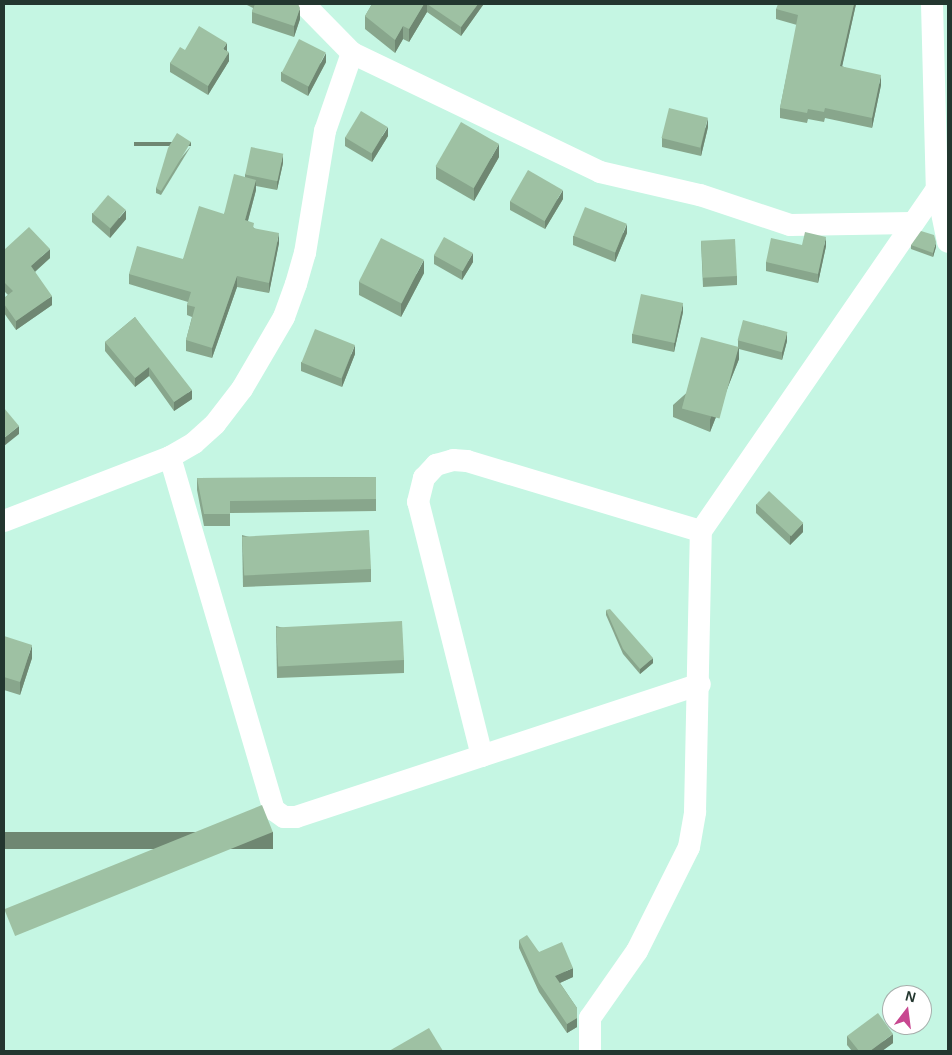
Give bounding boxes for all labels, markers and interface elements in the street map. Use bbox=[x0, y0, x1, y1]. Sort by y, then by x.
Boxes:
north arrow bbox=[882, 985, 932, 1035]
text: N bbox=[904, 987, 918, 1006]

